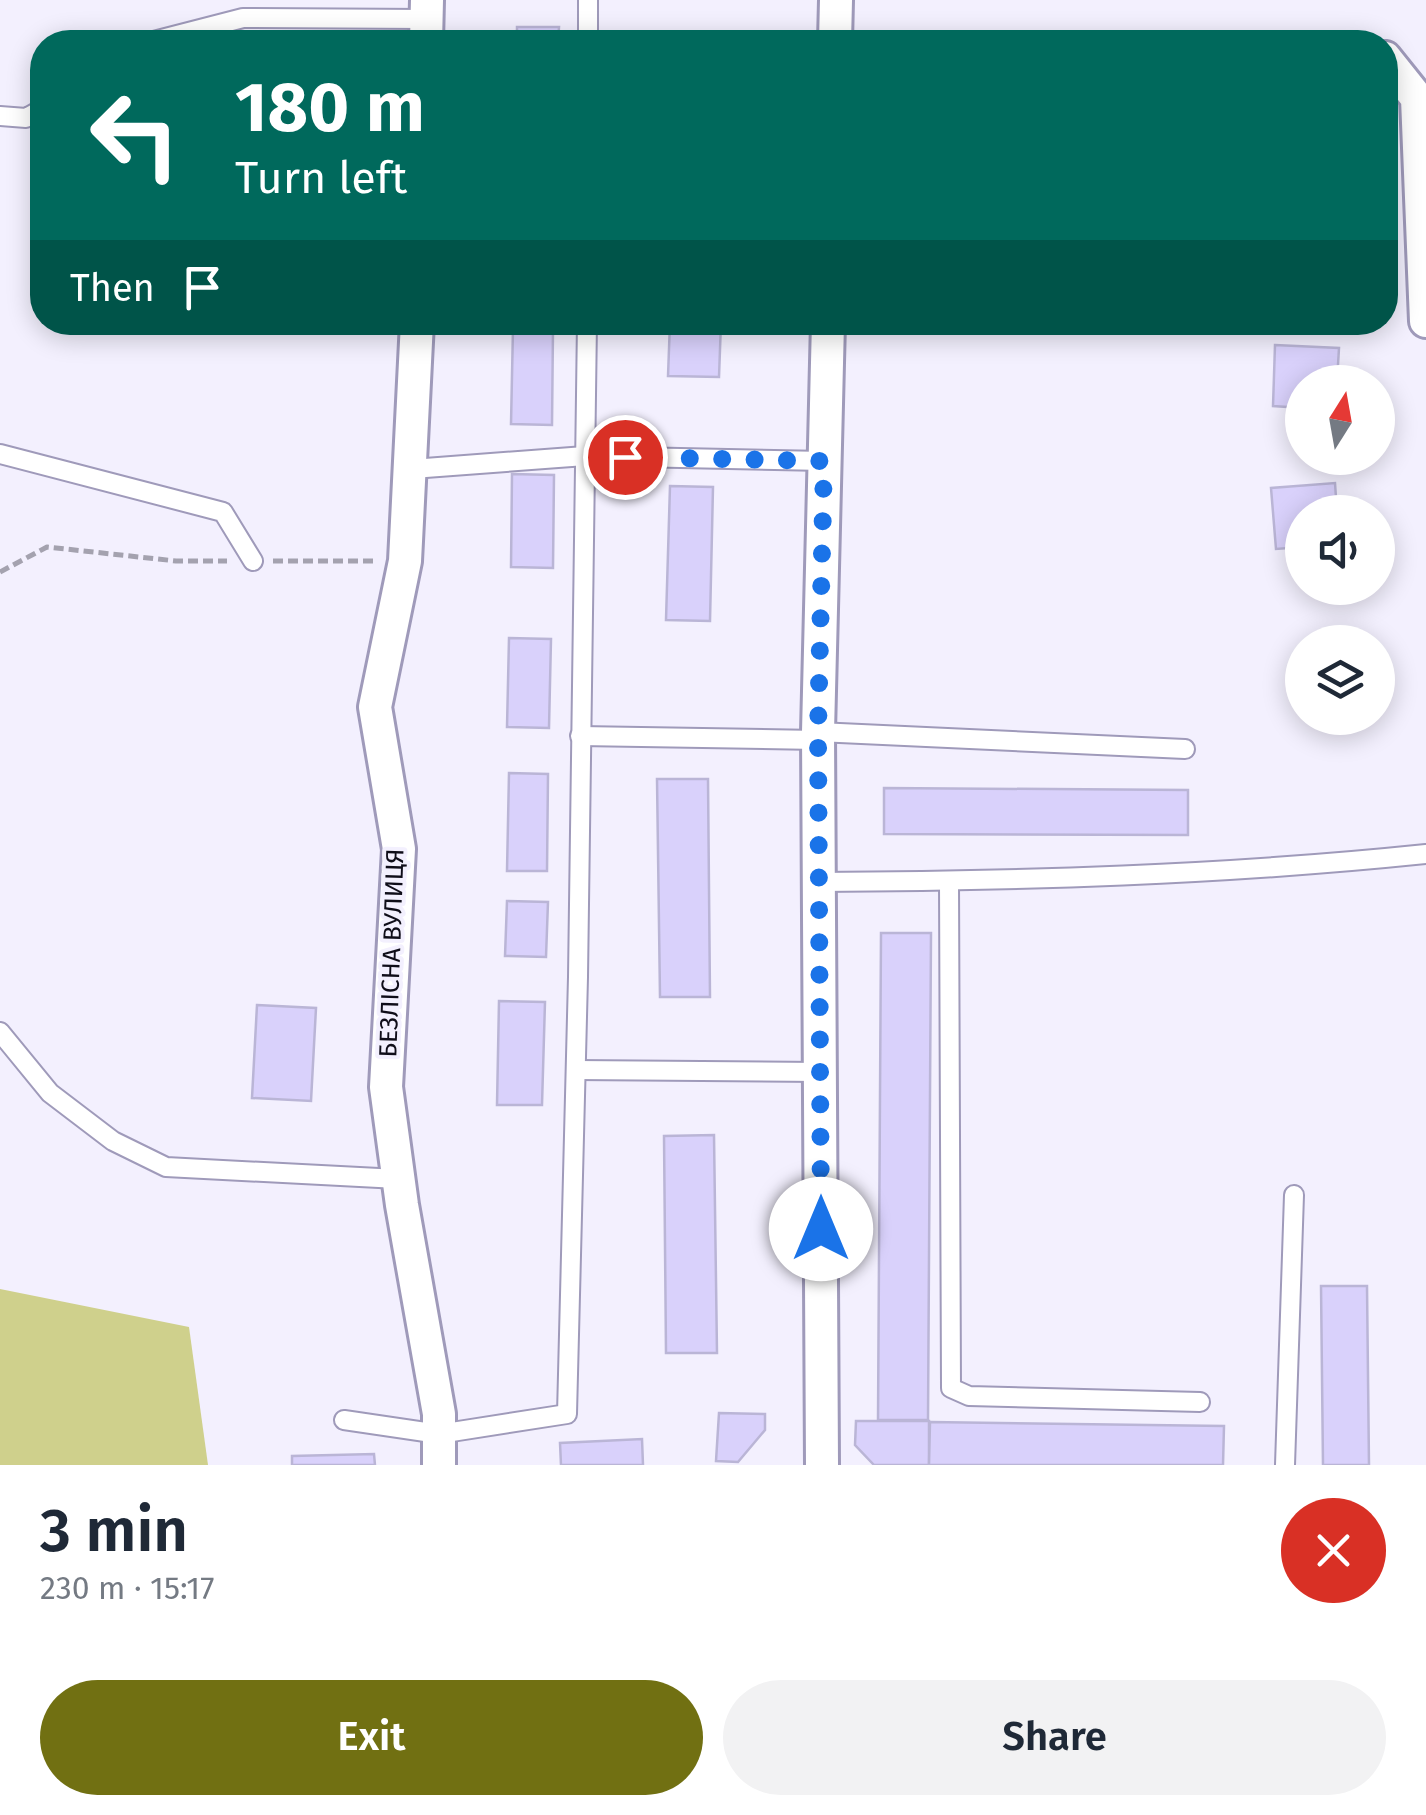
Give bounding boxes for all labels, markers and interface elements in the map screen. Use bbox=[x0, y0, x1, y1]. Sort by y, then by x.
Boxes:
text: 180 m bbox=[235, 66, 425, 150]
icon: left bbox=[70, 70, 200, 200]
text: Turn left bbox=[235, 151, 407, 205]
icon: arrive bbox=[175, 260, 230, 315]
text: Then bbox=[70, 265, 155, 311]
north arrow bbox=[1285, 365, 1395, 475]
map controls bbox=[1285, 365, 1395, 735]
pin bbox=[583, 415, 668, 500]
icon: arrive bbox=[598, 430, 653, 485]
button: sound bbox=[1285, 495, 1395, 605]
button: layers bbox=[1285, 625, 1395, 735]
street label: БЕЗЛІСНА ВУЛИЦЯ bbox=[373, 848, 411, 1058]
position arrow bbox=[769, 1177, 873, 1281]
text: 3 min bbox=[40, 1495, 188, 1567]
button: close bbox=[1281, 1498, 1386, 1603]
text: 230 m · 15:17 bbox=[40, 1569, 214, 1607]
button: Exit bbox=[40, 1680, 703, 1795]
button: Share bbox=[723, 1680, 1386, 1795]

